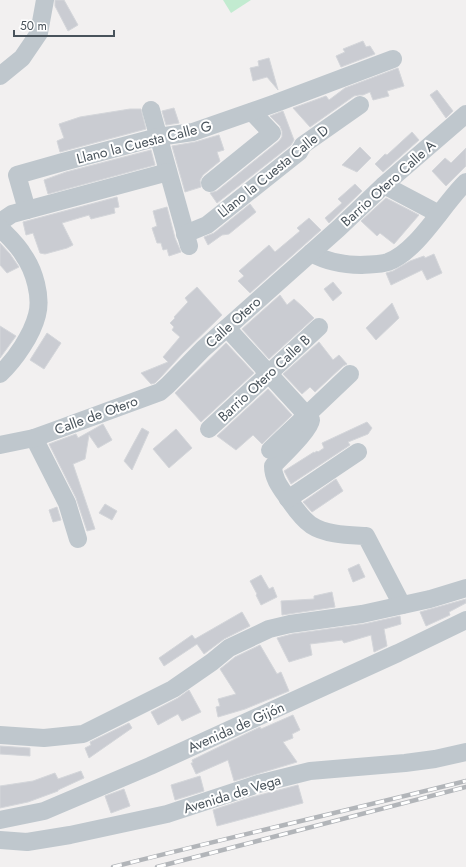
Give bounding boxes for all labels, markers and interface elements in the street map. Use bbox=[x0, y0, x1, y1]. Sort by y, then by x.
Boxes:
scale bar bbox=[14, 12, 114, 38]
text: 50 m bbox=[20, 17, 47, 35]
street label: Llano la Cuesta Calle G bbox=[74, 115, 214, 168]
street label: Llano la Cuesta Calle D bbox=[213, 120, 333, 222]
street label: Barrio Otero Calle A bbox=[336, 135, 440, 231]
street label: Calle Otero bbox=[201, 292, 265, 352]
street label: Barrio Otero Calle B bbox=[213, 330, 315, 426]
street label: Calle de Otero bbox=[51, 391, 141, 439]
street label: Avenida de Gijón bbox=[184, 697, 288, 757]
street label: Avenida de Vega bbox=[181, 770, 283, 818]

